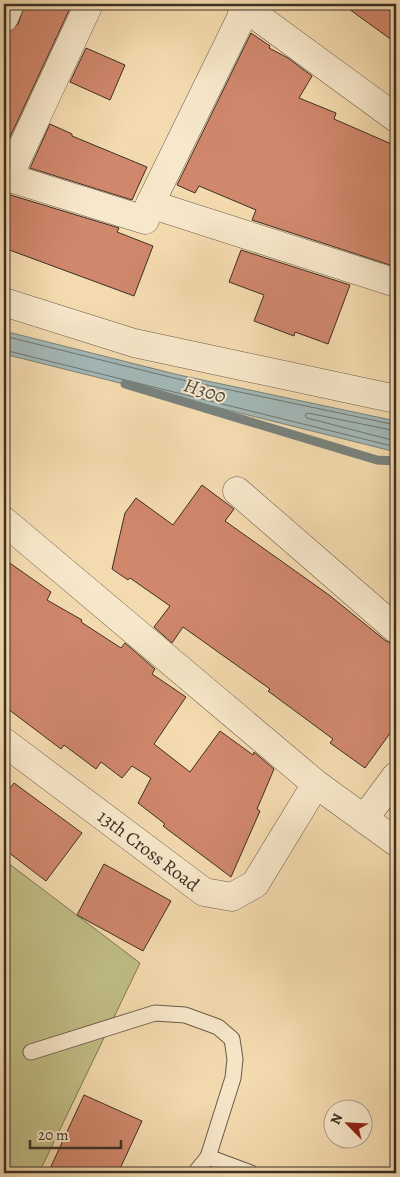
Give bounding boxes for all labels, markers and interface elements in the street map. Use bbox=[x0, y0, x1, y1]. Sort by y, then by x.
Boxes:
water label: H300 bbox=[180, 371, 229, 410]
street label: 13th Cross Road bbox=[92, 804, 205, 898]
north arrow bbox=[322, 1100, 372, 1150]
text: N bbox=[326, 1110, 347, 1127]
scale bar bbox=[30, 1117, 121, 1149]
text: 20 m bbox=[38, 1125, 69, 1145]

